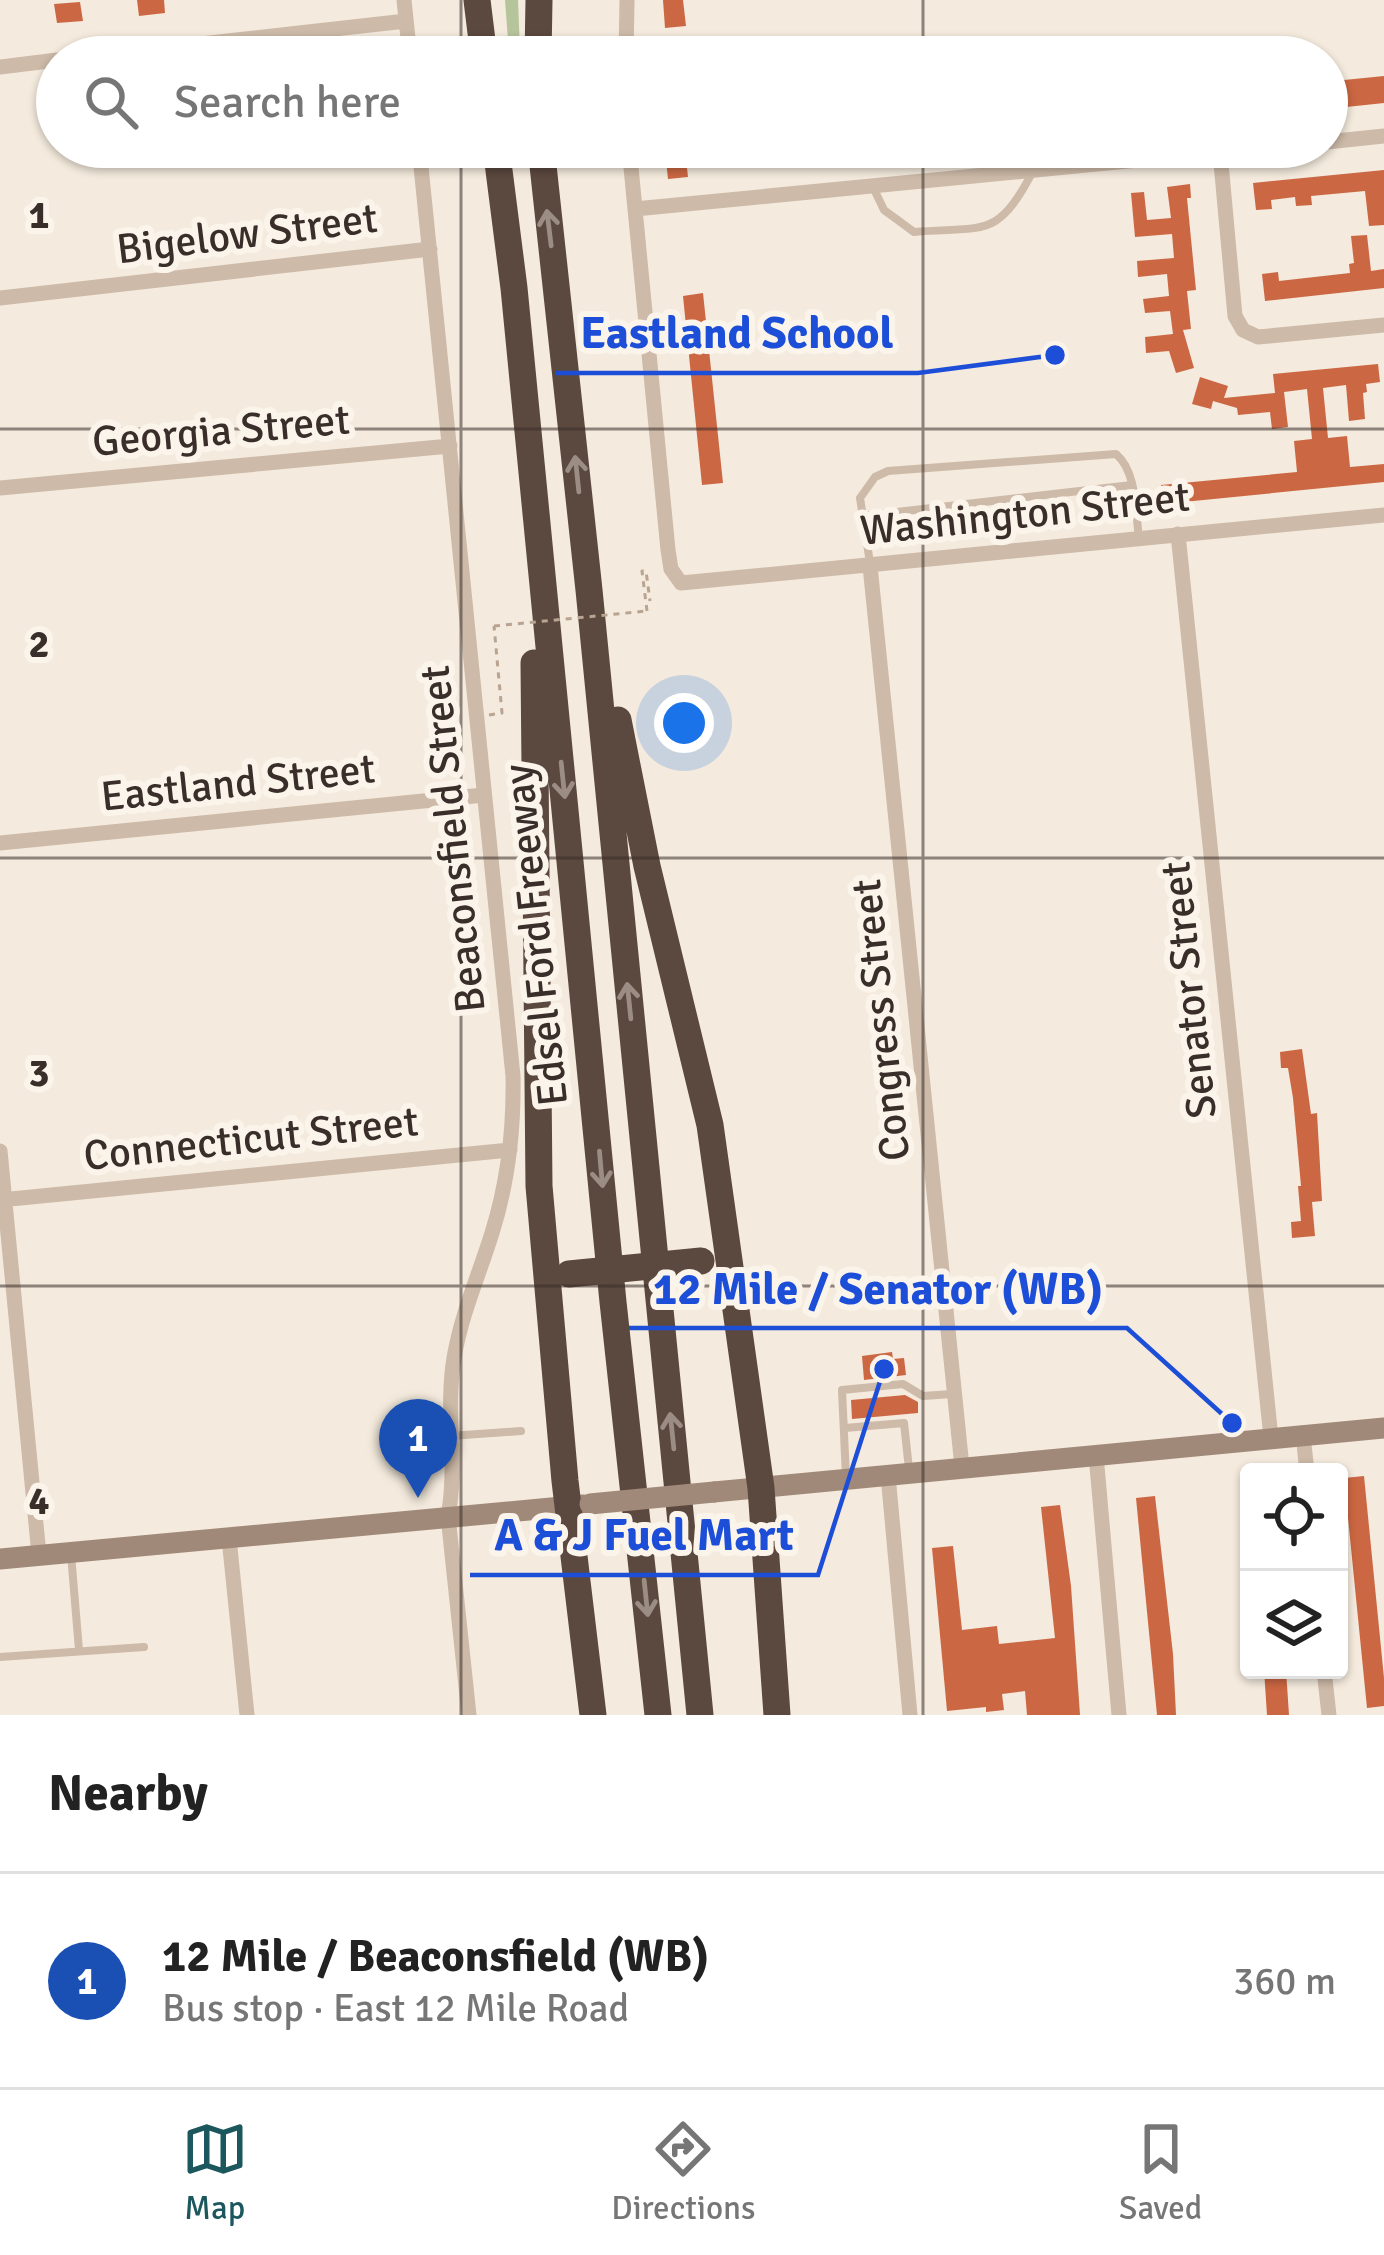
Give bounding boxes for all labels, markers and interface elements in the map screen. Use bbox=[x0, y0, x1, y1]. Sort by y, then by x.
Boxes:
search box bbox=[36, 36, 1348, 168]
icon: search bbox=[78, 69, 144, 135]
text: Search here bbox=[174, 75, 401, 130]
text: 1 bbox=[28, 191, 50, 239]
street label: Bigelow Street bbox=[114, 193, 380, 275]
one-way arrow bbox=[538, 209, 560, 248]
callout: Eastland School bbox=[556, 292, 918, 373]
text: Eastland School bbox=[580, 306, 894, 361]
street label: Georgia Street bbox=[90, 394, 352, 468]
one-way arrow bbox=[565, 455, 587, 494]
street label: Washington Street bbox=[858, 471, 1192, 557]
text: 2 bbox=[28, 620, 50, 668]
street label: Beaconsfield Street bbox=[409, 663, 497, 1015]
your location bbox=[654, 693, 714, 753]
street label: Eastland Street bbox=[98, 743, 378, 823]
one-way arrow bbox=[552, 760, 575, 799]
street label: Edsel Ford Freeway bbox=[493, 761, 579, 1108]
street label: Senator Street bbox=[1150, 859, 1228, 1121]
street label: Congress Street bbox=[841, 877, 921, 1163]
one-way arrow bbox=[618, 983, 640, 1022]
text: 3 bbox=[28, 1049, 50, 1097]
street label: Connecticut Street bbox=[81, 1096, 421, 1182]
one-way arrow bbox=[590, 1148, 613, 1187]
callout: 12 Mile / Senator (WB) bbox=[629, 1247, 1127, 1328]
text: 12 Mile / Senator (WB) bbox=[653, 1262, 1103, 1317]
pin: 1 bbox=[379, 1399, 457, 1498]
one-way arrow bbox=[660, 1413, 683, 1452]
map controls bbox=[1240, 1463, 1348, 1679]
button: locate bbox=[1240, 1463, 1348, 1571]
text: 4 bbox=[28, 1477, 50, 1525]
callout: A & J Fuel Mart bbox=[470, 1494, 818, 1575]
text: A & J Fuel Mart bbox=[494, 1508, 794, 1563]
button: layers bbox=[1240, 1571, 1348, 1679]
one-way arrow bbox=[635, 1578, 657, 1617]
text: Nearby bbox=[48, 1762, 208, 1825]
text: 12 Mile / Beaconsfield (WB) bbox=[162, 1929, 709, 1984]
text: 1 bbox=[76, 1957, 98, 2005]
text: 360 m bbox=[1233, 1957, 1336, 2005]
text: Bus stop · East 12 Mile Road bbox=[162, 1984, 629, 2032]
tab: Map bbox=[182, 2116, 248, 2229]
tab: Directions bbox=[611, 2116, 756, 2229]
tab: Saved bbox=[1119, 2116, 1202, 2229]

